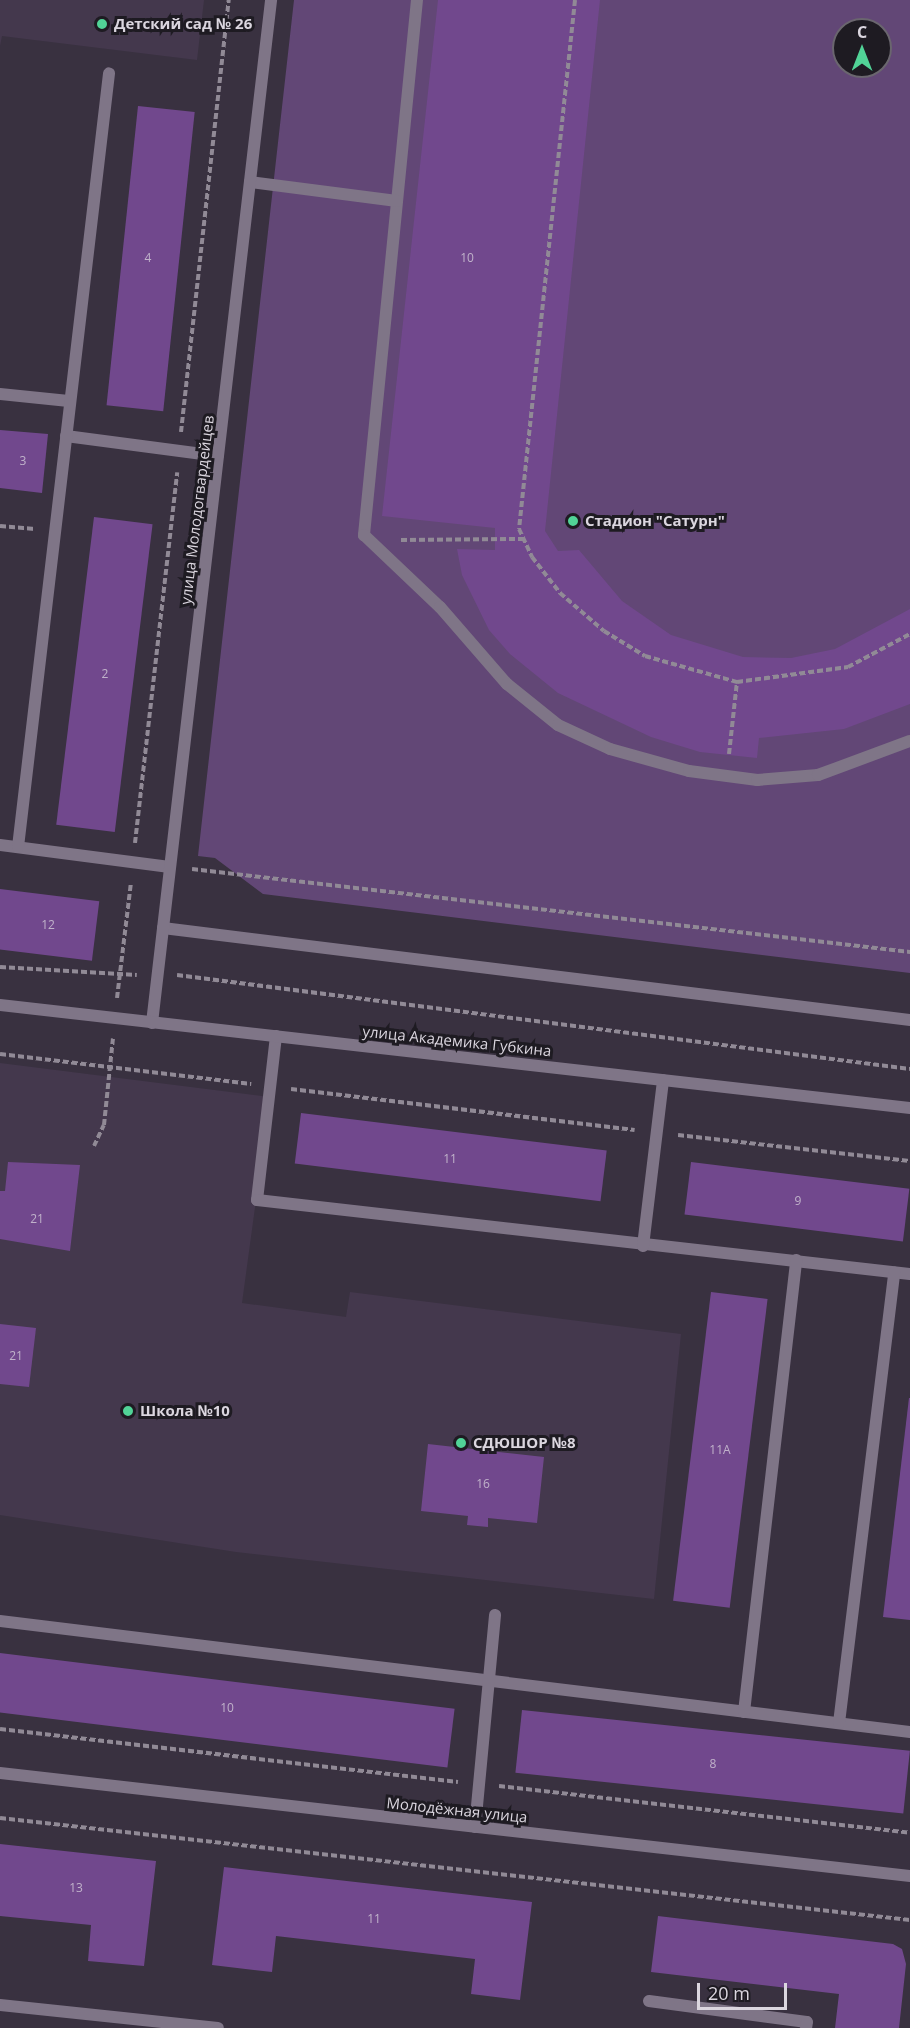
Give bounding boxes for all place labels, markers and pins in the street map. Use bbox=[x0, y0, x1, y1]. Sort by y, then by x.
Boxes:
place label: Детский сад № 26 bbox=[114, 15, 252, 33]
marker: Детский сад № 26 bbox=[95, 17, 109, 31]
place label: Стадион "Сатурн" bbox=[585, 512, 725, 530]
marker: Стадион "Сатурн" bbox=[566, 514, 580, 528]
place label: Школа №10 bbox=[140, 1402, 230, 1420]
marker: Школа №10 bbox=[121, 1404, 135, 1418]
place label: СДЮШОР №8 bbox=[473, 1434, 575, 1452]
marker: СДЮШОР №8 bbox=[454, 1436, 468, 1450]

